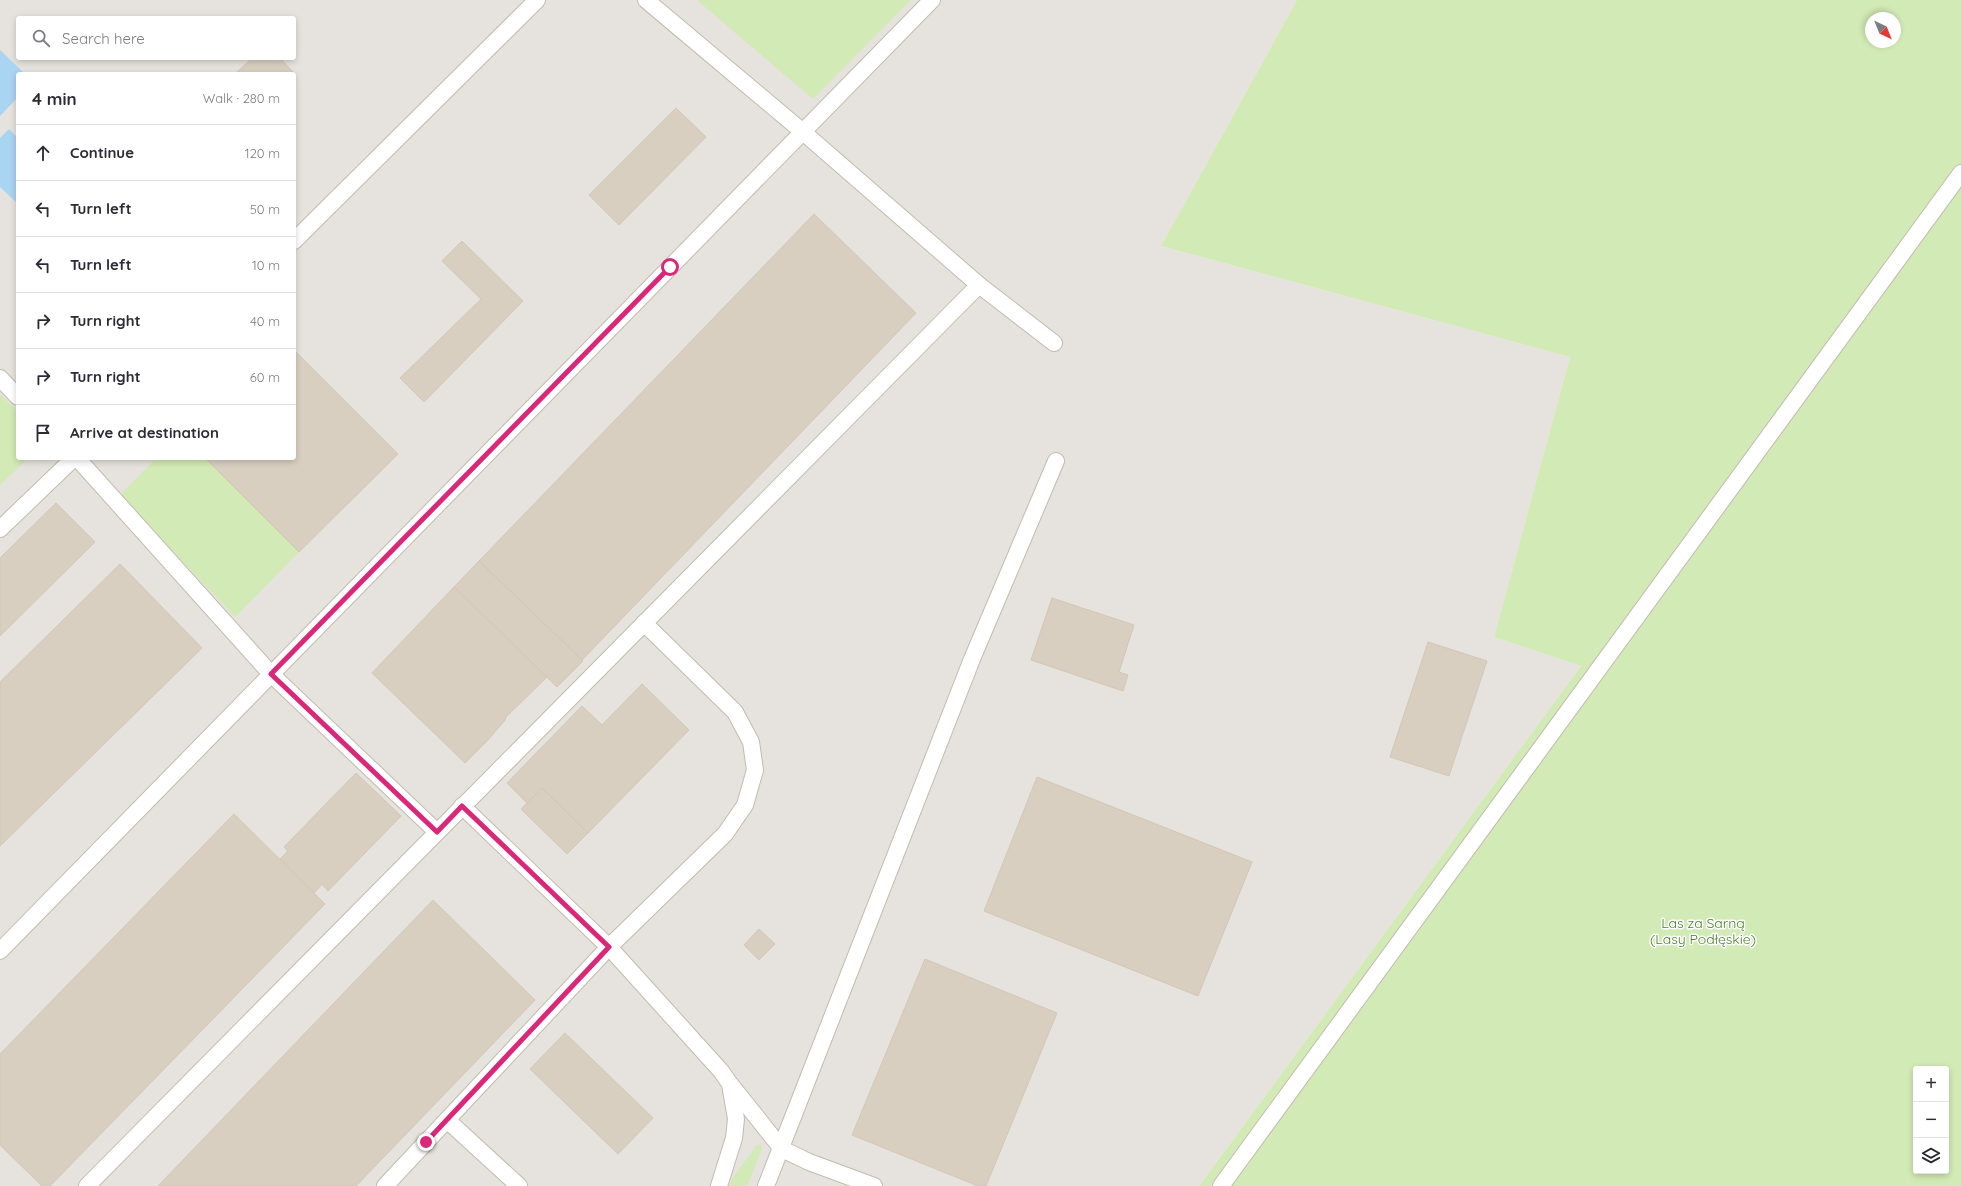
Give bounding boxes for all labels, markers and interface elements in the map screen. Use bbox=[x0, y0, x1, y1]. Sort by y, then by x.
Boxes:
north arrow bbox=[1865, 12, 1901, 48]
search box bbox=[16, 16, 296, 60]
icon: search bbox=[30, 27, 52, 49]
text: Search here bbox=[62, 29, 145, 48]
text: 4 min bbox=[32, 88, 77, 109]
text: Walk · 280 m bbox=[203, 90, 280, 106]
icon: ahead bbox=[32, 142, 54, 164]
text: Continue bbox=[70, 143, 134, 162]
text: 120 m bbox=[245, 145, 280, 161]
icon: left bbox=[32, 198, 54, 220]
text: Turn left bbox=[70, 199, 132, 218]
text: 50 m bbox=[250, 201, 280, 217]
icon: left bbox=[32, 254, 54, 276]
text: Turn left bbox=[70, 255, 132, 274]
text: 10 m bbox=[252, 257, 280, 273]
route start bbox=[661, 258, 679, 276]
icon: right bbox=[32, 310, 54, 332]
text: Turn right bbox=[70, 311, 141, 330]
text: 40 m bbox=[250, 313, 280, 329]
icon: right bbox=[32, 366, 54, 388]
text: Turn right bbox=[70, 367, 141, 386]
text: 60 m bbox=[250, 369, 280, 385]
icon: arrive bbox=[32, 422, 54, 444]
text: Arrive at destination bbox=[70, 423, 219, 442]
park label: Las za Sarną (Lasy Podłęskie) bbox=[1650, 914, 1756, 948]
map controls bbox=[1913, 1066, 1949, 1174]
button: + bbox=[1913, 1066, 1949, 1102]
button: − bbox=[1913, 1102, 1949, 1138]
route end bbox=[417, 1133, 435, 1151]
button: layers bbox=[1913, 1138, 1949, 1174]

